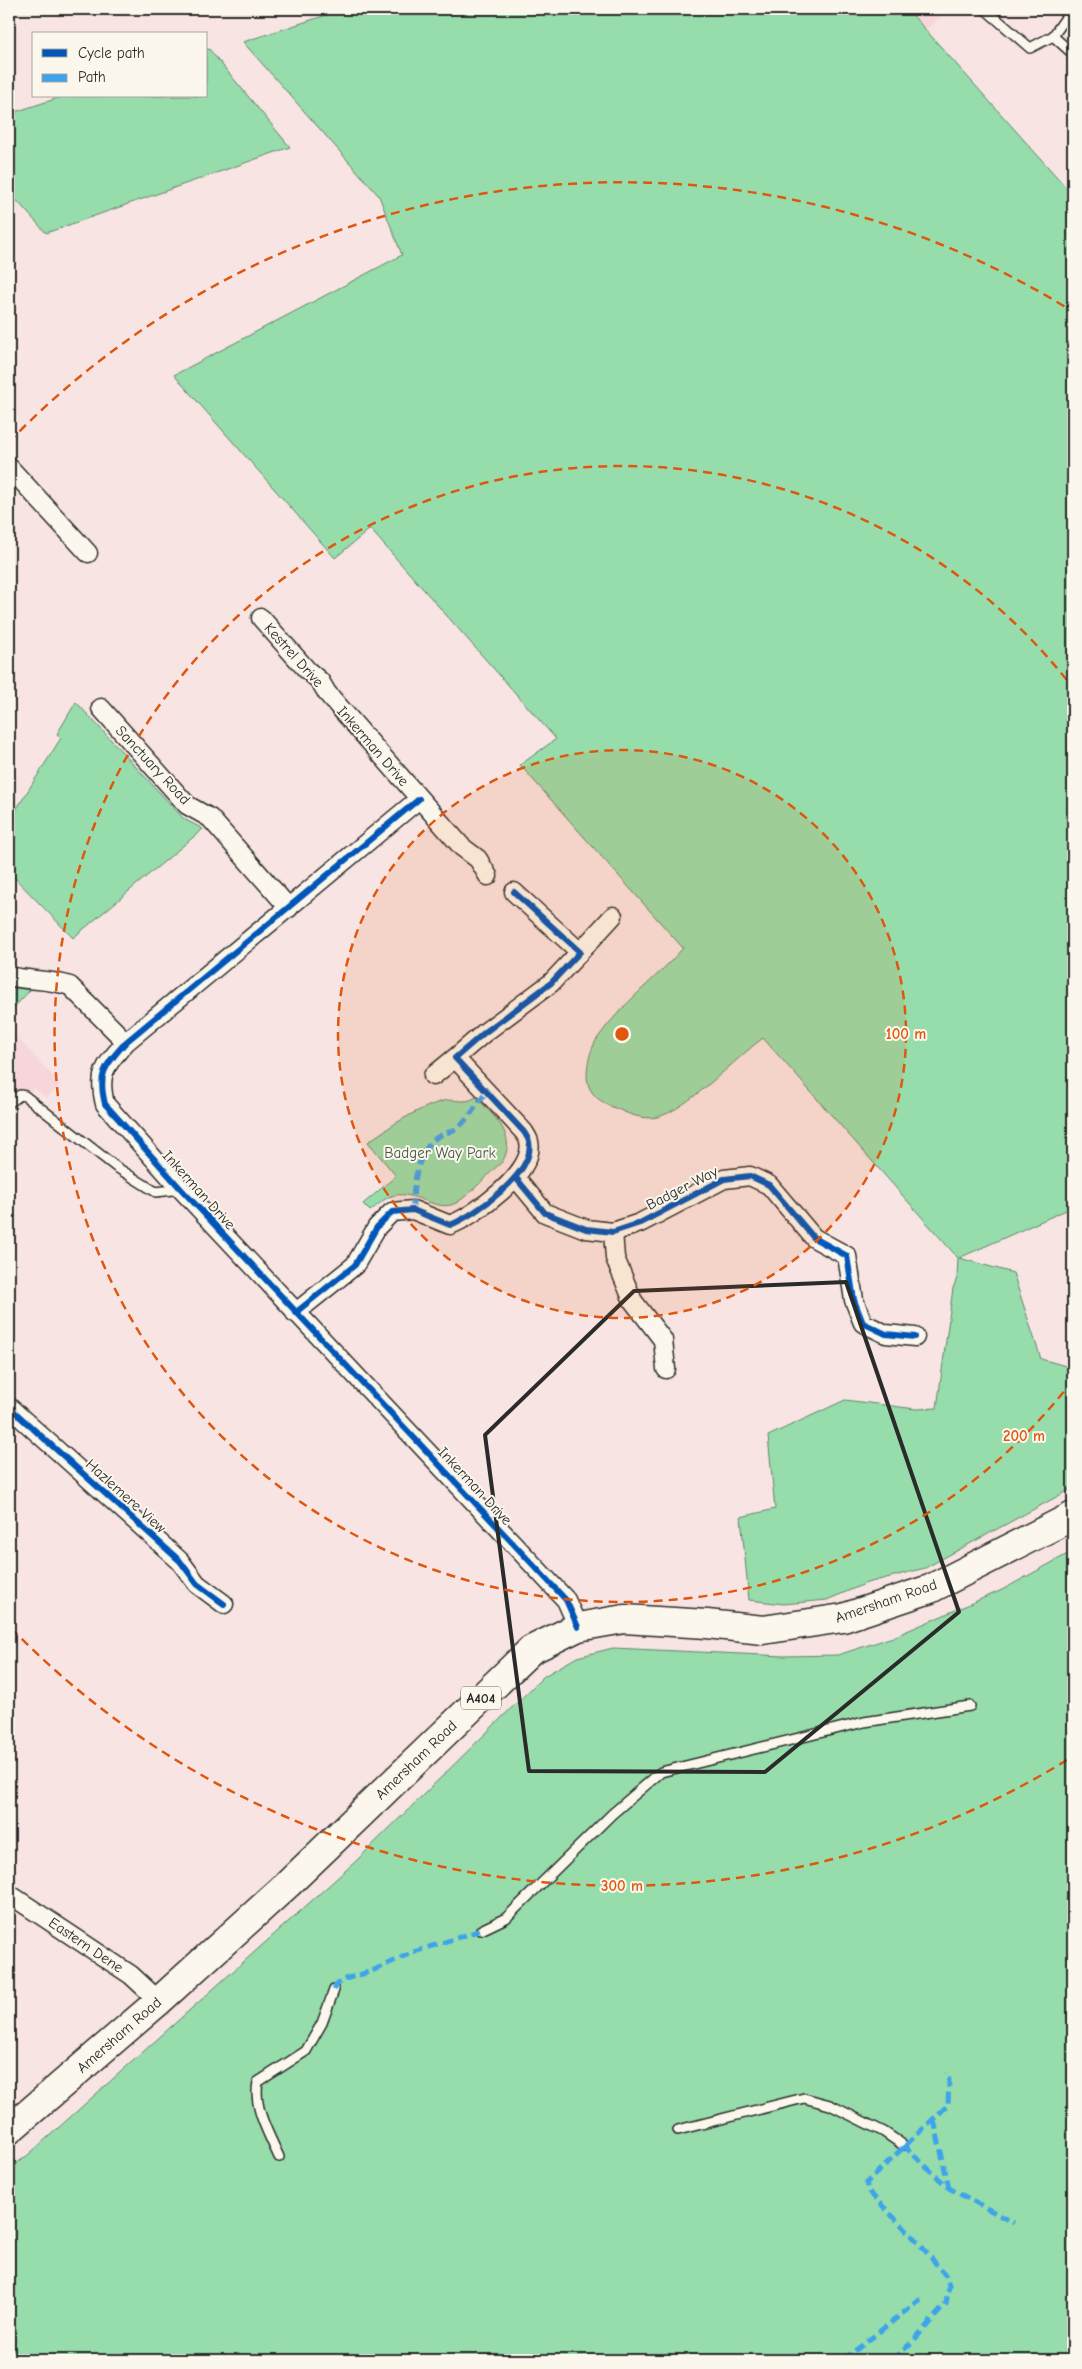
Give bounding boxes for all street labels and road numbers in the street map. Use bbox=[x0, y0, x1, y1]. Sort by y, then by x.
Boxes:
street label: Kestrel Drive bbox=[260, 619, 328, 691]
street label: Inkerman Drive bbox=[333, 702, 413, 790]
street label: Sanctuary Road bbox=[112, 722, 194, 808]
street label: Inkerman Drive bbox=[159, 1147, 240, 1234]
street label: Badger Way bbox=[643, 1162, 721, 1214]
street label: Inkerman Drive bbox=[434, 1443, 516, 1529]
street label: Hazlemere View bbox=[82, 1455, 170, 1537]
street label: Amersham Road bbox=[833, 1575, 939, 1627]
road number: A404 bbox=[461, 1686, 501, 1710]
street label: Amersham Road bbox=[371, 1717, 461, 1803]
street label: Eastern Dene bbox=[45, 1913, 127, 1977]
street label: Amersham Road bbox=[73, 1993, 165, 2077]

